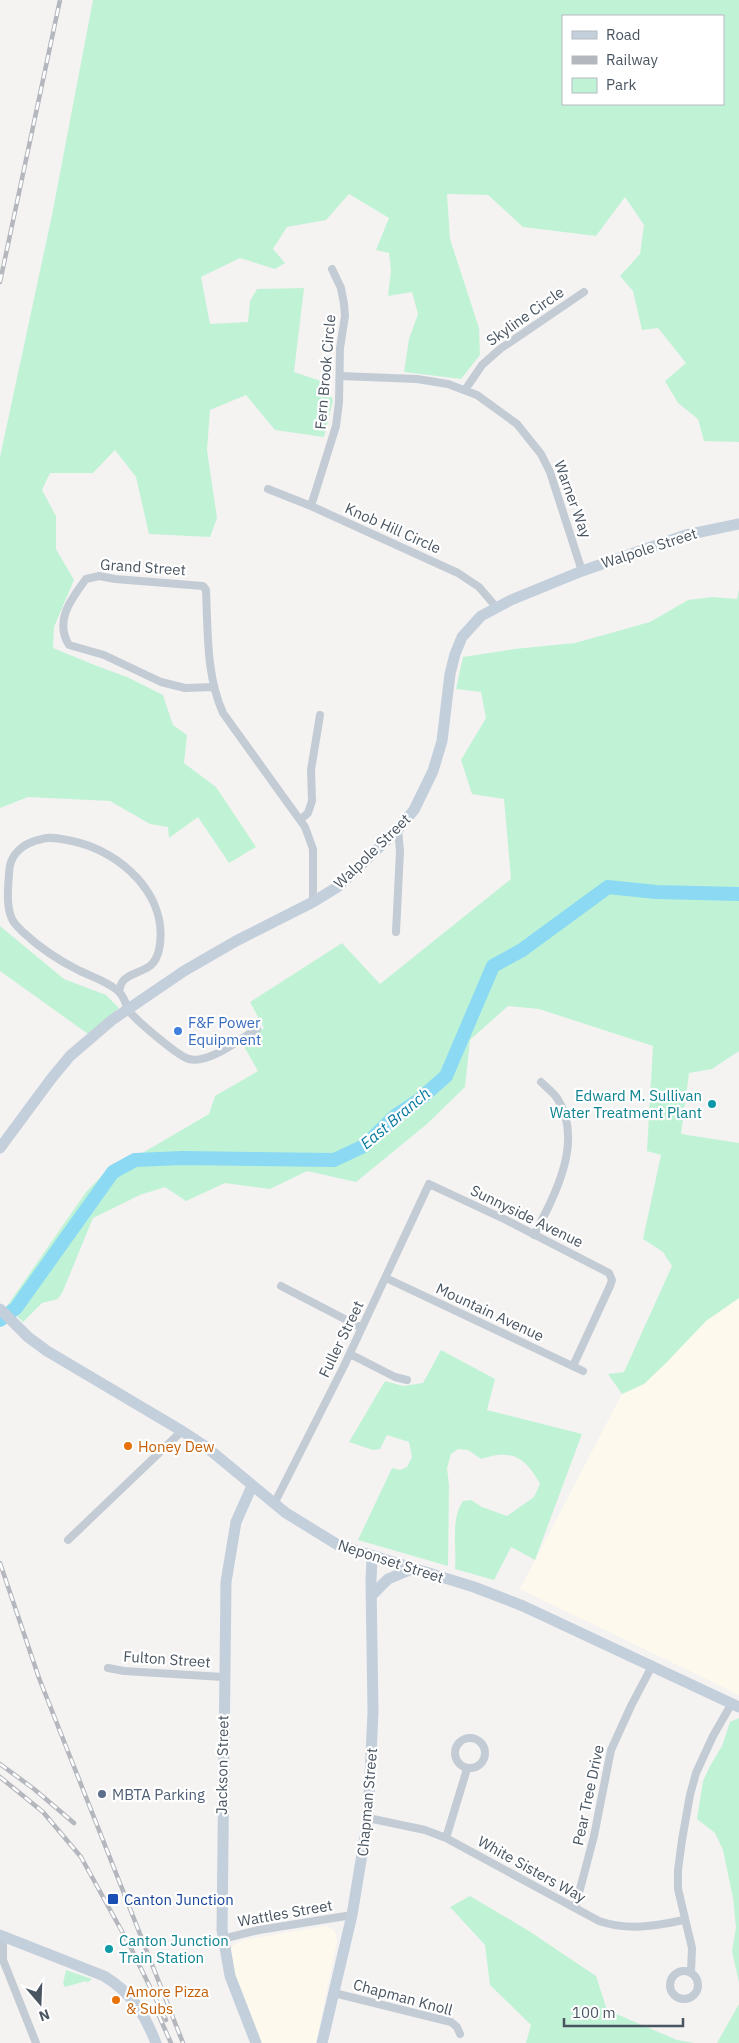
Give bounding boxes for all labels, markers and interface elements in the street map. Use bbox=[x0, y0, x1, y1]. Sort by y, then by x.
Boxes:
legend bbox=[562, 15, 724, 105]
text: Road bbox=[606, 25, 641, 44]
text: Railway bbox=[606, 50, 659, 69]
text: Park bbox=[606, 75, 636, 94]
street label: Skyline Circle bbox=[482, 282, 568, 350]
street label: Fern Brook Circle bbox=[310, 314, 340, 430]
street label: Warner Way bbox=[550, 458, 596, 541]
street label: Knob Hill Circle bbox=[342, 498, 444, 558]
street label: Walpole Street bbox=[599, 524, 699, 572]
street label: Grand Street bbox=[100, 555, 186, 579]
street label: Walpole Street bbox=[330, 810, 414, 892]
place label: F&F Power Equipment bbox=[188, 1013, 261, 1049]
marker: F&F Power Equipment bbox=[172, 1025, 184, 1037]
water label: East Branch bbox=[356, 1083, 434, 1153]
place label: Edward M. Sullivan Water Treatment Plant bbox=[550, 1086, 702, 1122]
marker: Edward M. Sullivan Water Treatment Plant bbox=[706, 1098, 718, 1110]
street label: Sunnyside Avenue bbox=[467, 1180, 587, 1252]
street label: Mountain Avenue bbox=[433, 1279, 547, 1345]
street label: Fuller Street bbox=[314, 1298, 368, 1380]
place label: Honey Dew bbox=[138, 1437, 215, 1456]
marker: Honey Dew bbox=[122, 1440, 134, 1452]
street label: Neponset Street bbox=[336, 1535, 446, 1587]
street label: Fulton Street bbox=[123, 1646, 211, 1672]
street label: Jackson Street bbox=[212, 1715, 232, 1815]
street label: Pear Tree Drive bbox=[568, 1743, 608, 1847]
street label: Chapman Street bbox=[353, 1747, 381, 1857]
place label: MBTA Parking bbox=[112, 1785, 205, 1804]
marker: MBTA Parking bbox=[96, 1788, 108, 1800]
street label: White Sisters Way bbox=[475, 1831, 590, 1907]
place label: Canton Junction bbox=[124, 1890, 234, 1909]
marker: Canton Junction bbox=[106, 1892, 120, 1906]
street label: Wattles Street bbox=[236, 1895, 334, 1931]
place label: Canton Junction Train Station bbox=[119, 1931, 229, 1967]
marker: Canton Junction Train Station bbox=[103, 1943, 115, 1955]
street label: Chapman Knoll bbox=[351, 1975, 455, 2019]
north arrow bbox=[15, 1978, 65, 2028]
place label: Amore Pizza & Subs bbox=[126, 1982, 209, 2018]
marker: Amore Pizza & Subs bbox=[110, 1994, 122, 2006]
scale bar bbox=[564, 1996, 683, 2028]
text: 100 m bbox=[572, 2003, 616, 2022]
text: N bbox=[37, 2005, 52, 2025]

